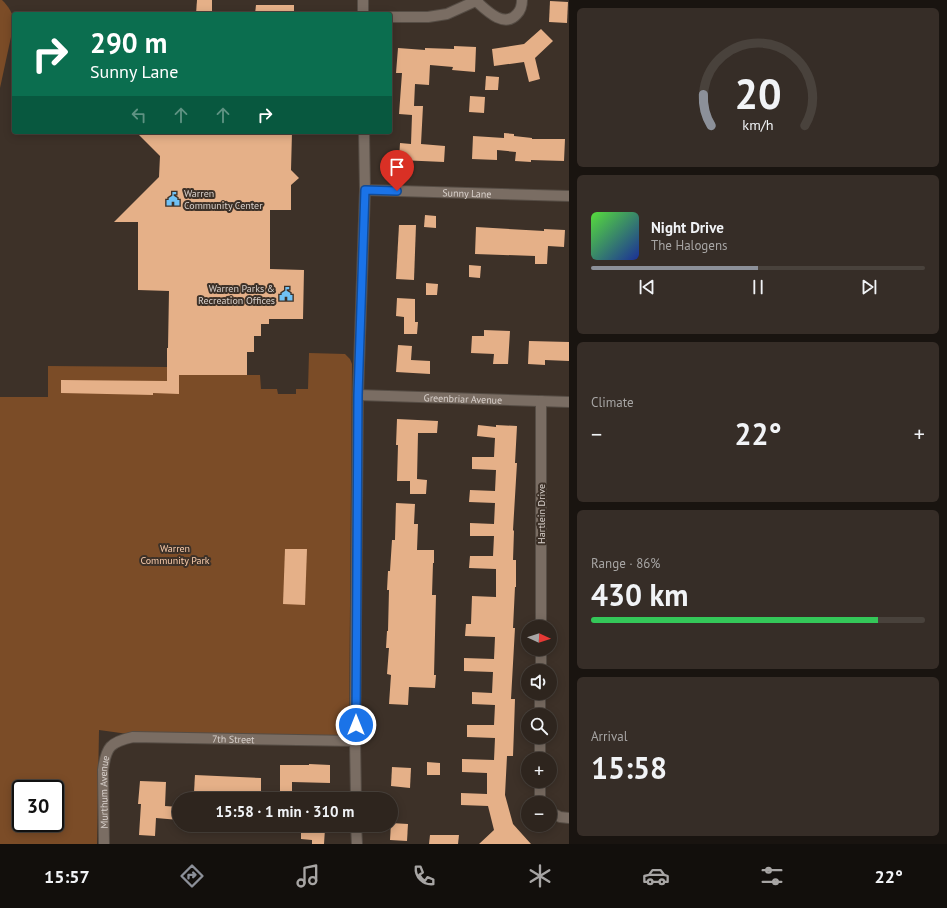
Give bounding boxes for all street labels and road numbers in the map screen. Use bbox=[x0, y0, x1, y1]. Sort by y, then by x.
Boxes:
street label: Sunny Lane bbox=[442, 186, 492, 201]
street label: Greenbriar Avenue bbox=[423, 391, 502, 407]
street label: Hartlein Drive bbox=[535, 484, 548, 544]
street label: 7th Street bbox=[212, 732, 255, 746]
street label: Murthum Avenue bbox=[97, 754, 113, 829]

